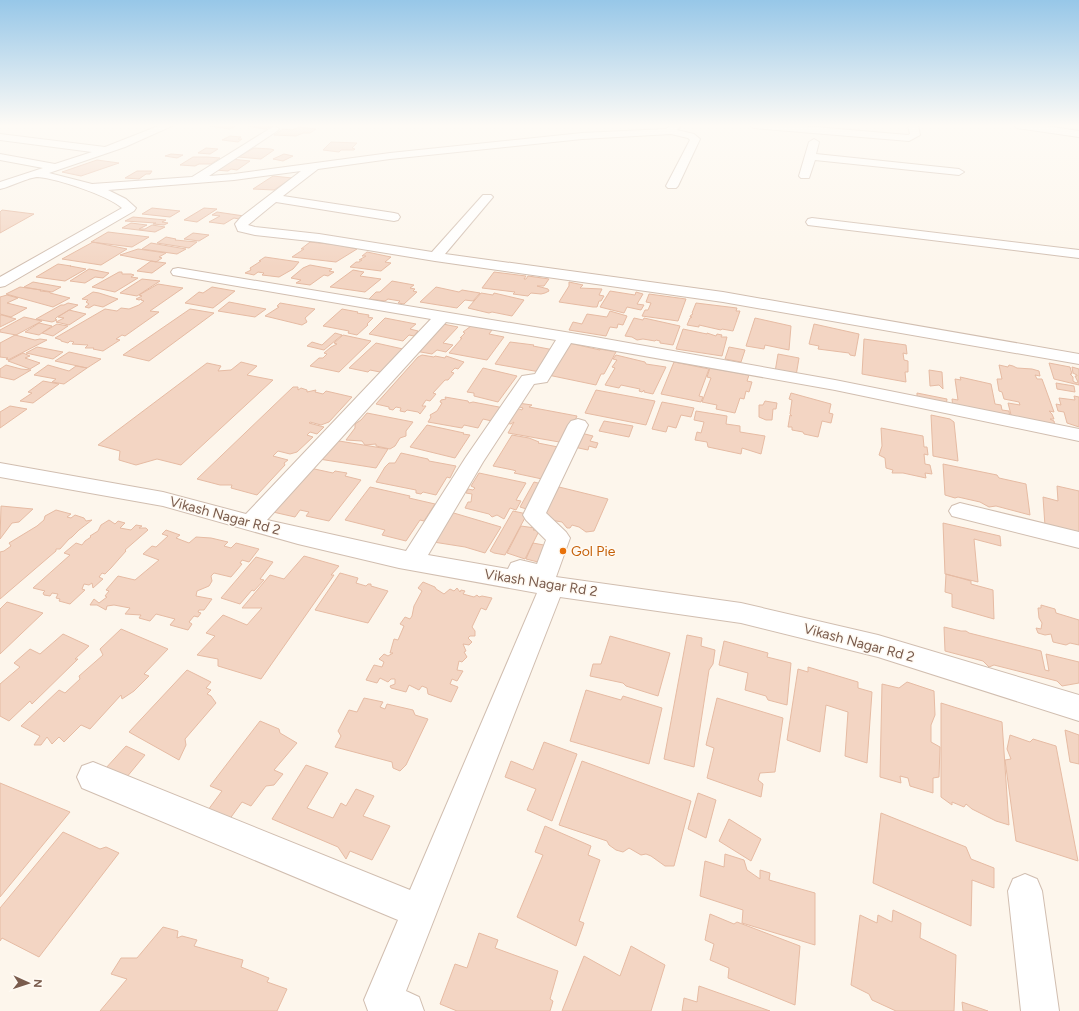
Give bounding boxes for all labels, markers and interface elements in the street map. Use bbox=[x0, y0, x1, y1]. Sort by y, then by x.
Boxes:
street label: Vikash Nagar Rd 2 bbox=[168, 493, 282, 539]
place label: Gol Pie bbox=[571, 543, 616, 560]
marker: Gol Pie bbox=[558, 546, 568, 556]
street label: Vikash Nagar Rd 2 bbox=[483, 566, 599, 600]
street label: Vikash Nagar Rd 2 bbox=[802, 620, 916, 666]
north arrow bbox=[8, 963, 48, 1003]
text: N bbox=[31, 979, 44, 988]

